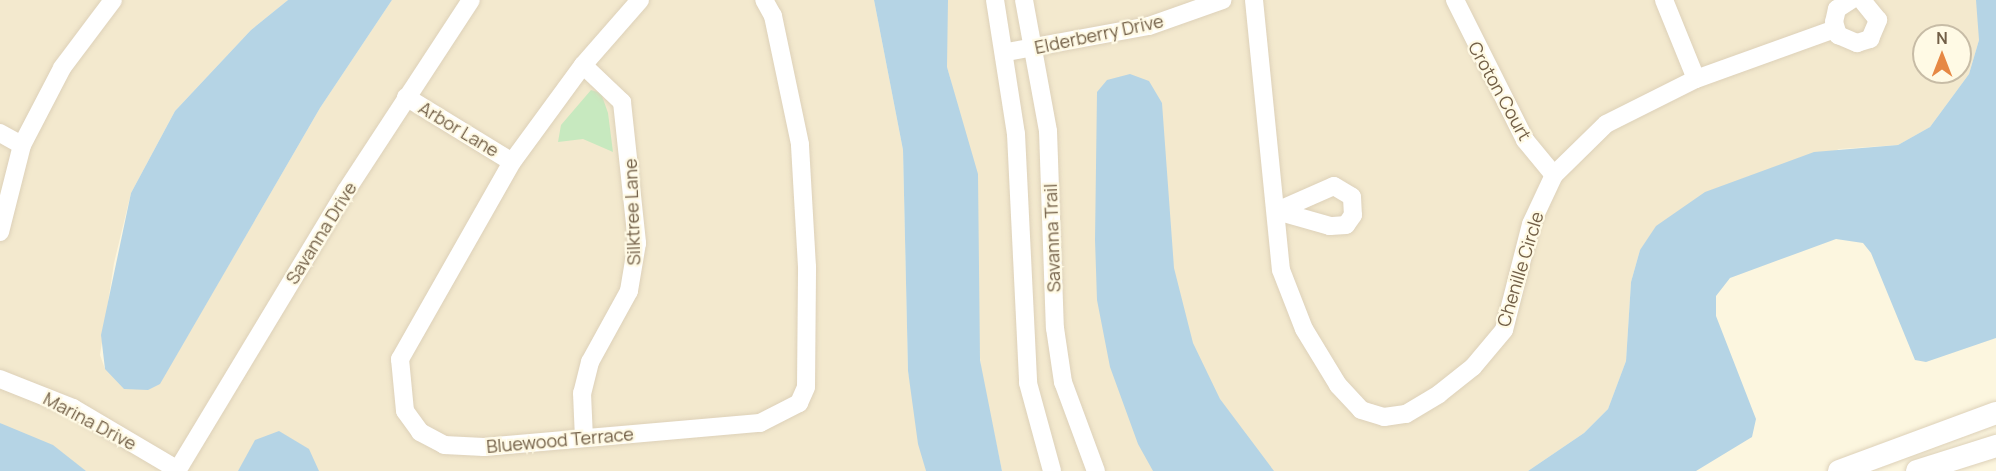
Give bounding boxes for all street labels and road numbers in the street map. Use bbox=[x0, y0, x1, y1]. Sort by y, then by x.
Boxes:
street label: Elderberry Drive bbox=[1033, 10, 1165, 58]
street label: Croton Court bbox=[1464, 38, 1536, 144]
street label: Arbor Lane bbox=[415, 97, 503, 161]
street label: Silktree Lane bbox=[619, 158, 645, 266]
street label: Savanna Drive bbox=[281, 178, 361, 288]
street label: Savanna Trail bbox=[1039, 183, 1065, 293]
street label: Chenille Circle bbox=[1492, 209, 1548, 329]
street label: Marina Drive bbox=[40, 387, 140, 455]
street label: Bluewood Terrace bbox=[485, 423, 635, 457]

